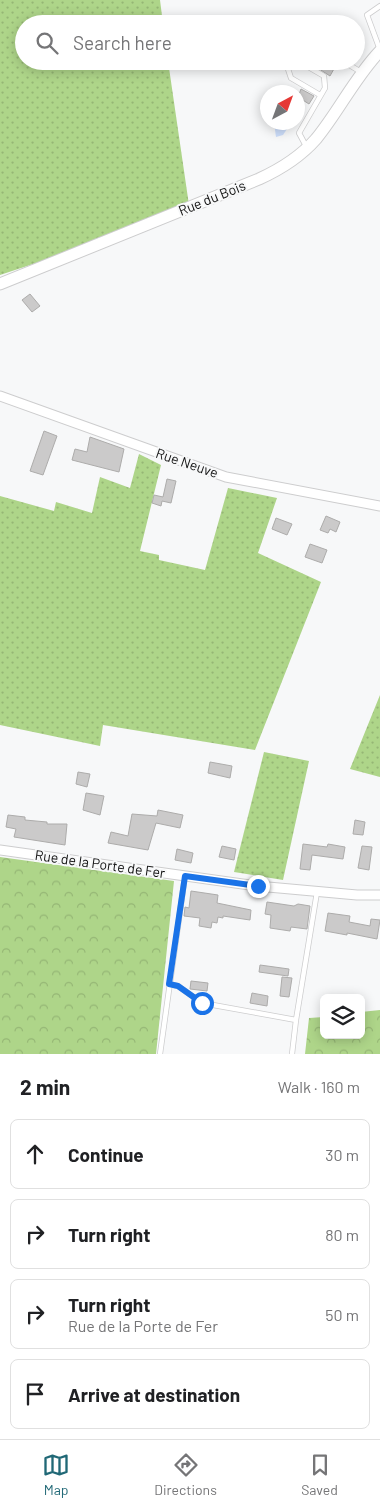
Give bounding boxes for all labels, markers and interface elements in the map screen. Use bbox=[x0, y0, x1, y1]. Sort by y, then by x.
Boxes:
search box bbox=[15, 15, 365, 70]
icon: search bbox=[33, 29, 61, 57]
text: Search here bbox=[73, 31, 172, 54]
north arrow bbox=[260, 85, 305, 130]
street label: Rue du Bois bbox=[176, 176, 248, 219]
street label: Rue Neuve bbox=[154, 444, 220, 481]
street label: Rue de la Porte de Fer bbox=[34, 846, 166, 881]
route end bbox=[247, 875, 270, 898]
route start bbox=[191, 992, 214, 1015]
map controls bbox=[320, 994, 365, 1039]
button: layers bbox=[320, 994, 365, 1039]
text: 2 min bbox=[20, 1074, 70, 1099]
text: Walk · 160 m bbox=[278, 1077, 360, 1096]
icon: ahead bbox=[21, 1140, 49, 1168]
text: Continue bbox=[68, 1143, 144, 1166]
text: 30 m bbox=[325, 1145, 359, 1164]
icon: right bbox=[21, 1220, 49, 1248]
text: Turn right bbox=[68, 1223, 150, 1246]
text: 80 m bbox=[325, 1225, 359, 1244]
text: Turn right bbox=[68, 1293, 150, 1316]
icon: right bbox=[21, 1300, 49, 1328]
text: 50 m bbox=[325, 1305, 359, 1324]
text: Rue de la Porte de Fer bbox=[68, 1316, 218, 1335]
icon: arrive bbox=[21, 1380, 49, 1408]
text: Arrive at destination bbox=[68, 1383, 240, 1406]
tab: Map bbox=[42, 1451, 70, 1498]
tab: Directions bbox=[154, 1451, 217, 1498]
tab: Saved bbox=[301, 1451, 338, 1498]

